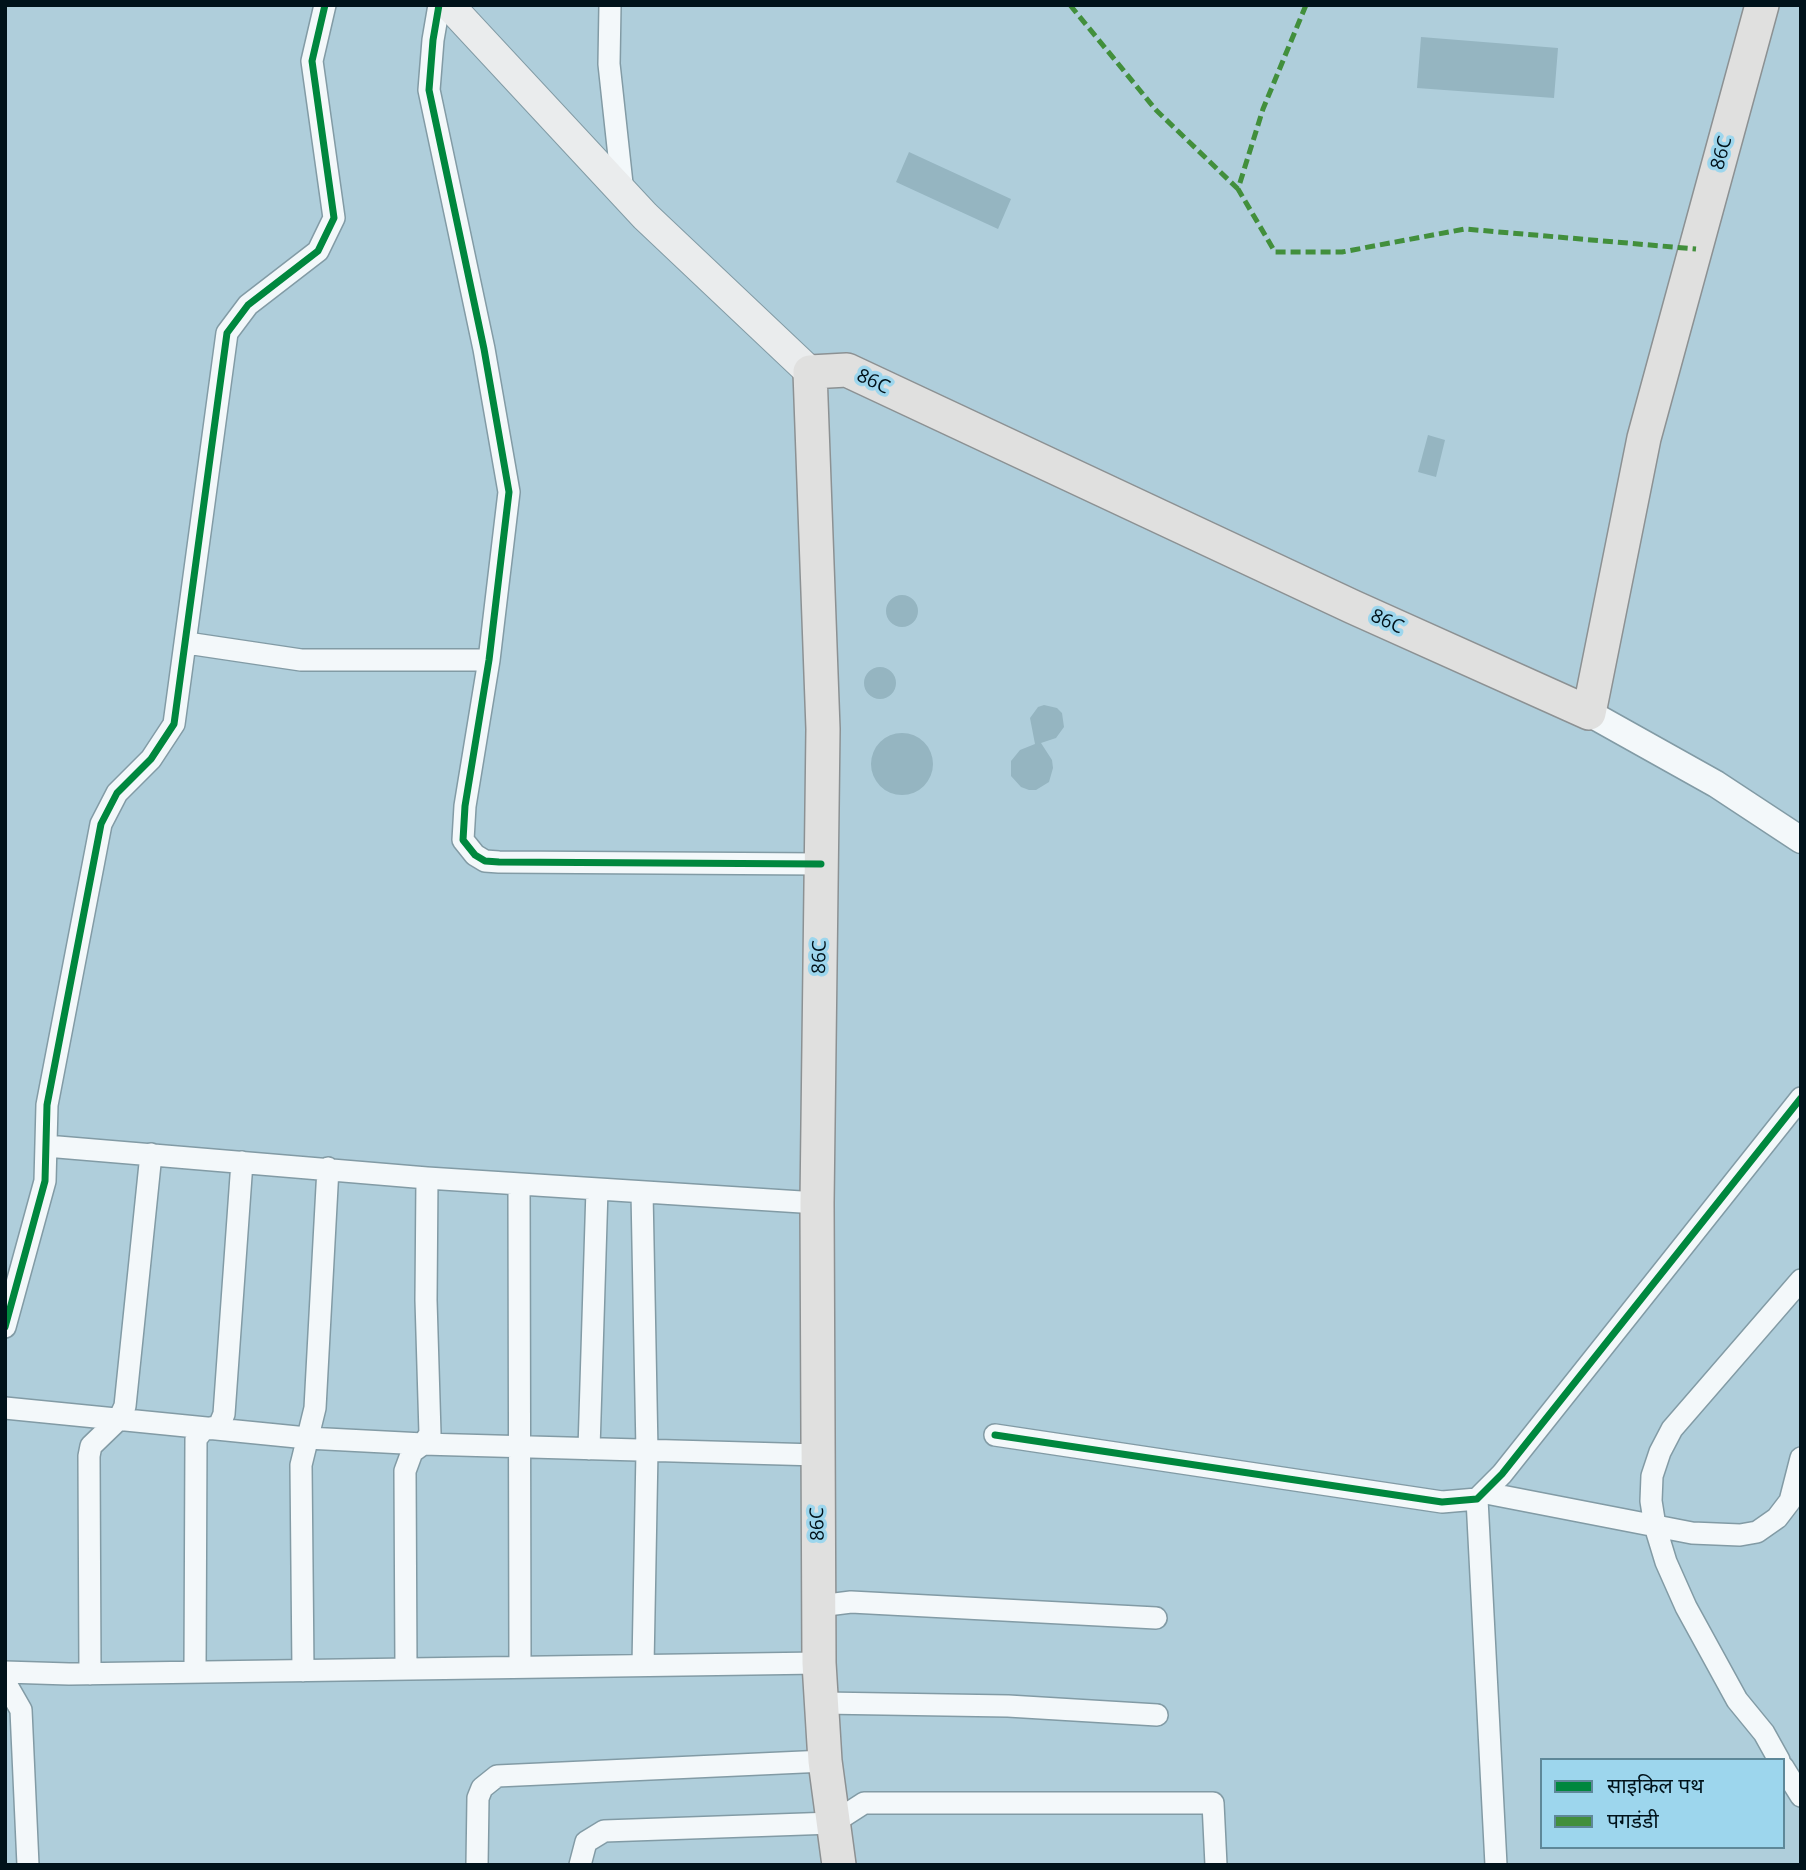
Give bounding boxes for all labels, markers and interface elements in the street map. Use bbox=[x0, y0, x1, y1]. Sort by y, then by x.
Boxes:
street label: 86C bbox=[1707, 134, 1737, 172]
street label: 86C bbox=[853, 365, 893, 399]
street label: 86C bbox=[1367, 605, 1407, 639]
street label: 86C bbox=[808, 940, 832, 974]
street label: 86C bbox=[806, 1507, 830, 1541]
legend bbox=[1540, 1758, 1785, 1849]
text: साइकिल पथ bbox=[1607, 1771, 1704, 1799]
text: पगडंडी bbox=[1607, 1806, 1659, 1834]

